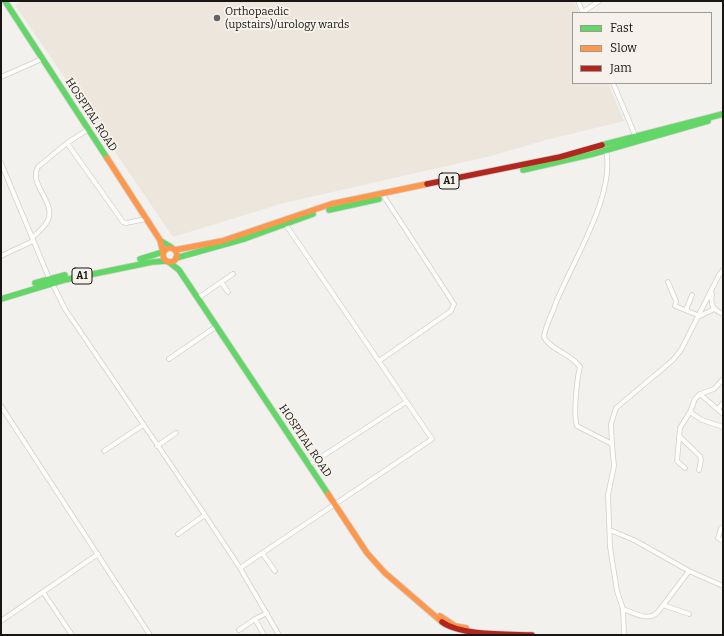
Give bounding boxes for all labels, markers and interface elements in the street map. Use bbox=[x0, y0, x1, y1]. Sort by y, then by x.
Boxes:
place label: Orthopaedic (upstairs)/urology wards bbox=[225, 5, 349, 31]
legend bbox=[572, 12, 712, 84]
marker: Orthopaedic (upstairs)/urology wards bbox=[212, 13, 222, 23]
text: Fast bbox=[610, 21, 633, 35]
text: Slow bbox=[610, 41, 637, 55]
text: Jam bbox=[610, 61, 632, 75]
street label: HOSPITAL ROAD bbox=[62, 76, 120, 154]
road number: A1 bbox=[439, 173, 459, 189]
road number: A1 bbox=[72, 268, 92, 284]
street label: HOSPITAL ROAD bbox=[276, 402, 334, 480]

